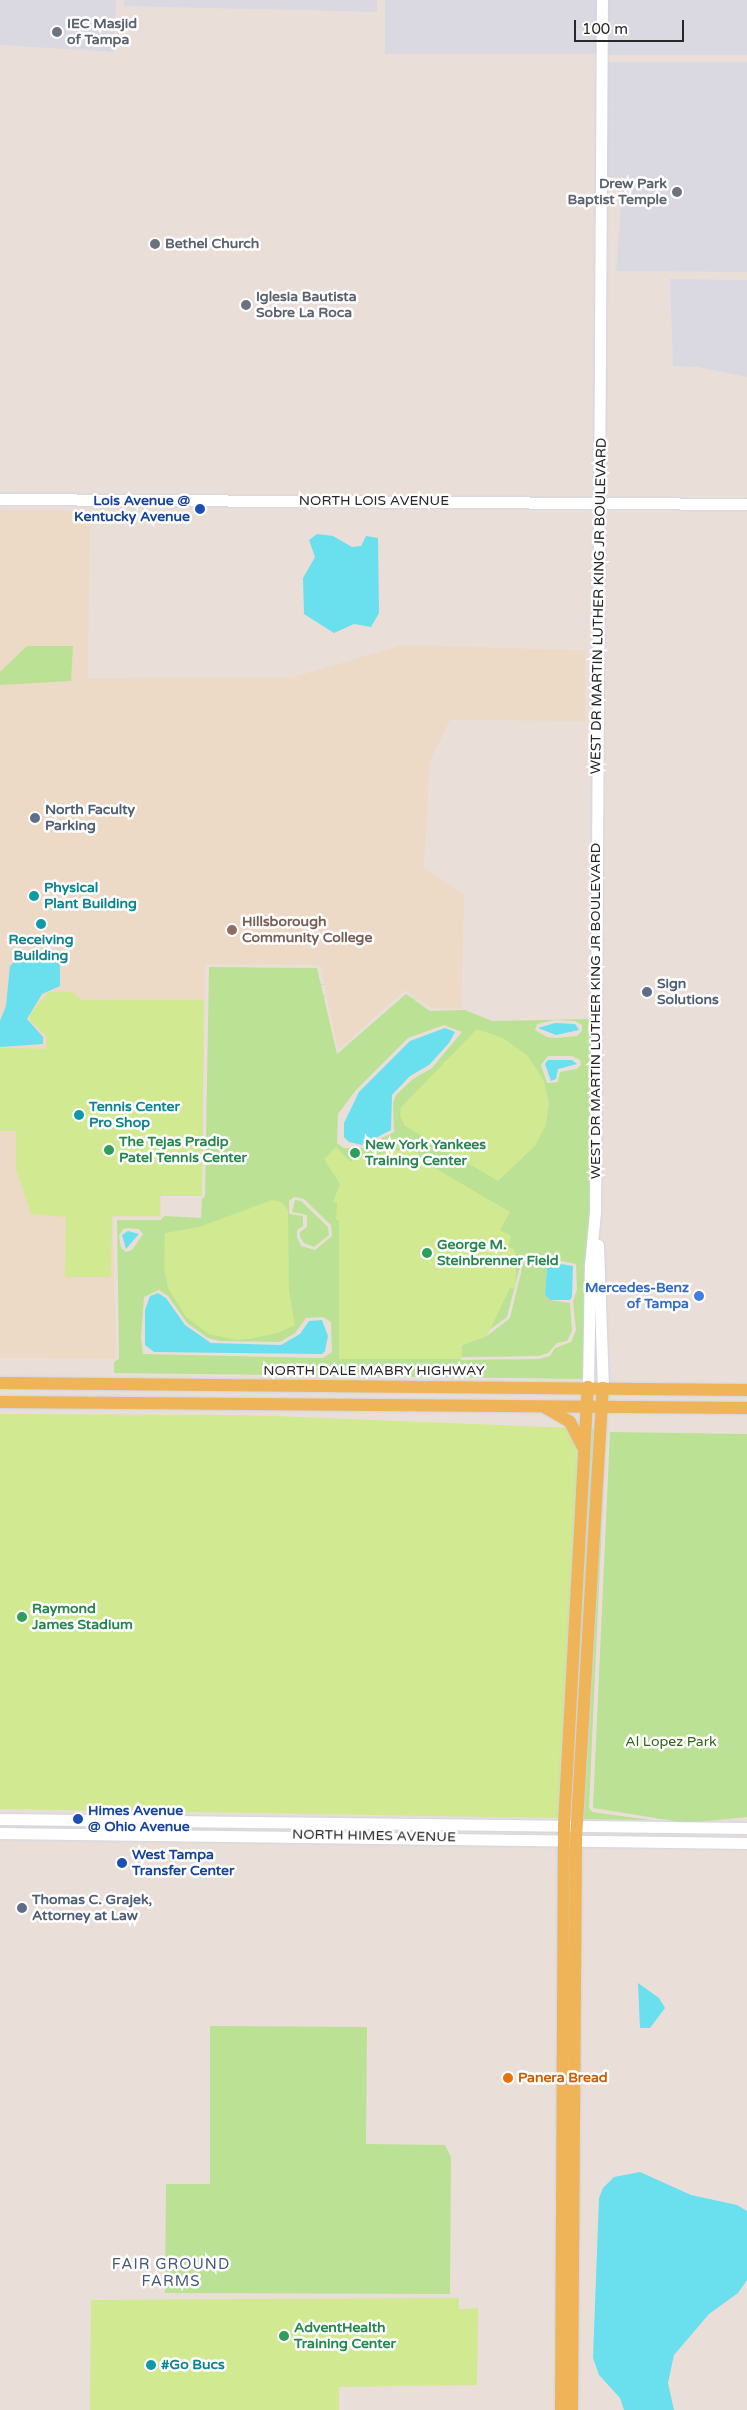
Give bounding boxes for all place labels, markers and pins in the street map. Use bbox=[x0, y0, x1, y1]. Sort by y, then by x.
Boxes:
place label: IEC Masjid of Tampa bbox=[67, 16, 137, 48]
marker: IEC Masjid of Tampa bbox=[51, 26, 63, 38]
place label: Drew Park Baptist Temple bbox=[568, 176, 667, 208]
marker: Drew Park Baptist Temple bbox=[671, 186, 683, 198]
place label: Bethel Church bbox=[165, 236, 259, 252]
marker: Bethel Church bbox=[149, 238, 161, 250]
place label: Iglesia Bautista Sobre La Roca bbox=[256, 289, 357, 322]
marker: Iglesia Bautista Sobre La Roca bbox=[240, 299, 252, 311]
place label: Lois Avenue @ Kentucky Avenue bbox=[74, 493, 190, 526]
marker: Lois Avenue @ Kentucky Avenue bbox=[194, 503, 206, 515]
place label: North Faculty Parking bbox=[45, 802, 135, 834]
marker: North Faculty Parking bbox=[29, 812, 41, 824]
place label: Physical Plant Building bbox=[44, 880, 137, 912]
marker: Physical Plant Building bbox=[28, 890, 40, 902]
place label: Hillsborough Community College bbox=[242, 914, 372, 946]
marker: Receiving Building bbox=[35, 918, 47, 930]
marker: Hillsborough Community College bbox=[226, 924, 238, 936]
place label: Receiving Building bbox=[9, 932, 73, 964]
place label: Sign Solutions bbox=[657, 976, 719, 1009]
marker: Sign Solutions bbox=[641, 986, 653, 998]
place label: Tennis Center Pro Shop bbox=[89, 1099, 180, 1132]
marker: Tennis Center Pro Shop bbox=[73, 1109, 85, 1121]
place label: The Tejas Pradip Patel Tennis Center bbox=[119, 1134, 247, 1166]
place label: New York Yankees Training Center bbox=[365, 1137, 486, 1170]
marker: The Tejas Pradip Patel Tennis Center bbox=[103, 1144, 115, 1156]
marker: New York Yankees Training Center bbox=[349, 1147, 361, 1159]
place label: George M. Steinbrenner Field bbox=[437, 1237, 558, 1270]
marker: George M. Steinbrenner Field bbox=[421, 1247, 433, 1259]
place label: Mercedes-Benz of Tampa bbox=[585, 1280, 689, 1312]
marker: Mercedes-Benz of Tampa bbox=[693, 1290, 705, 1302]
place label: Raymond James Stadium bbox=[32, 1601, 133, 1634]
marker: Raymond James Stadium bbox=[16, 1611, 28, 1623]
place label: Himes Avenue @ Ohio Avenue bbox=[88, 1803, 190, 1835]
marker: Himes Avenue @ Ohio Avenue bbox=[72, 1813, 84, 1825]
place label: West Tampa Transfer Center bbox=[132, 1847, 234, 1880]
marker: West Tampa Transfer Center bbox=[116, 1857, 128, 1869]
place label: Thomas C. Grajek, Attorney at Law bbox=[32, 1892, 152, 1924]
marker: Thomas C. Grajek, Attorney at Law bbox=[16, 1902, 28, 1914]
place label: Panera Bread bbox=[518, 2070, 608, 2086]
marker: Panera Bread bbox=[502, 2072, 514, 2084]
place label: AdventHealth Training Center bbox=[294, 2320, 396, 2352]
marker: AdventHealth Training Center bbox=[278, 2330, 290, 2342]
place label: #Go Bucs bbox=[161, 2357, 225, 2373]
marker: #Go Bucs bbox=[145, 2359, 157, 2371]

